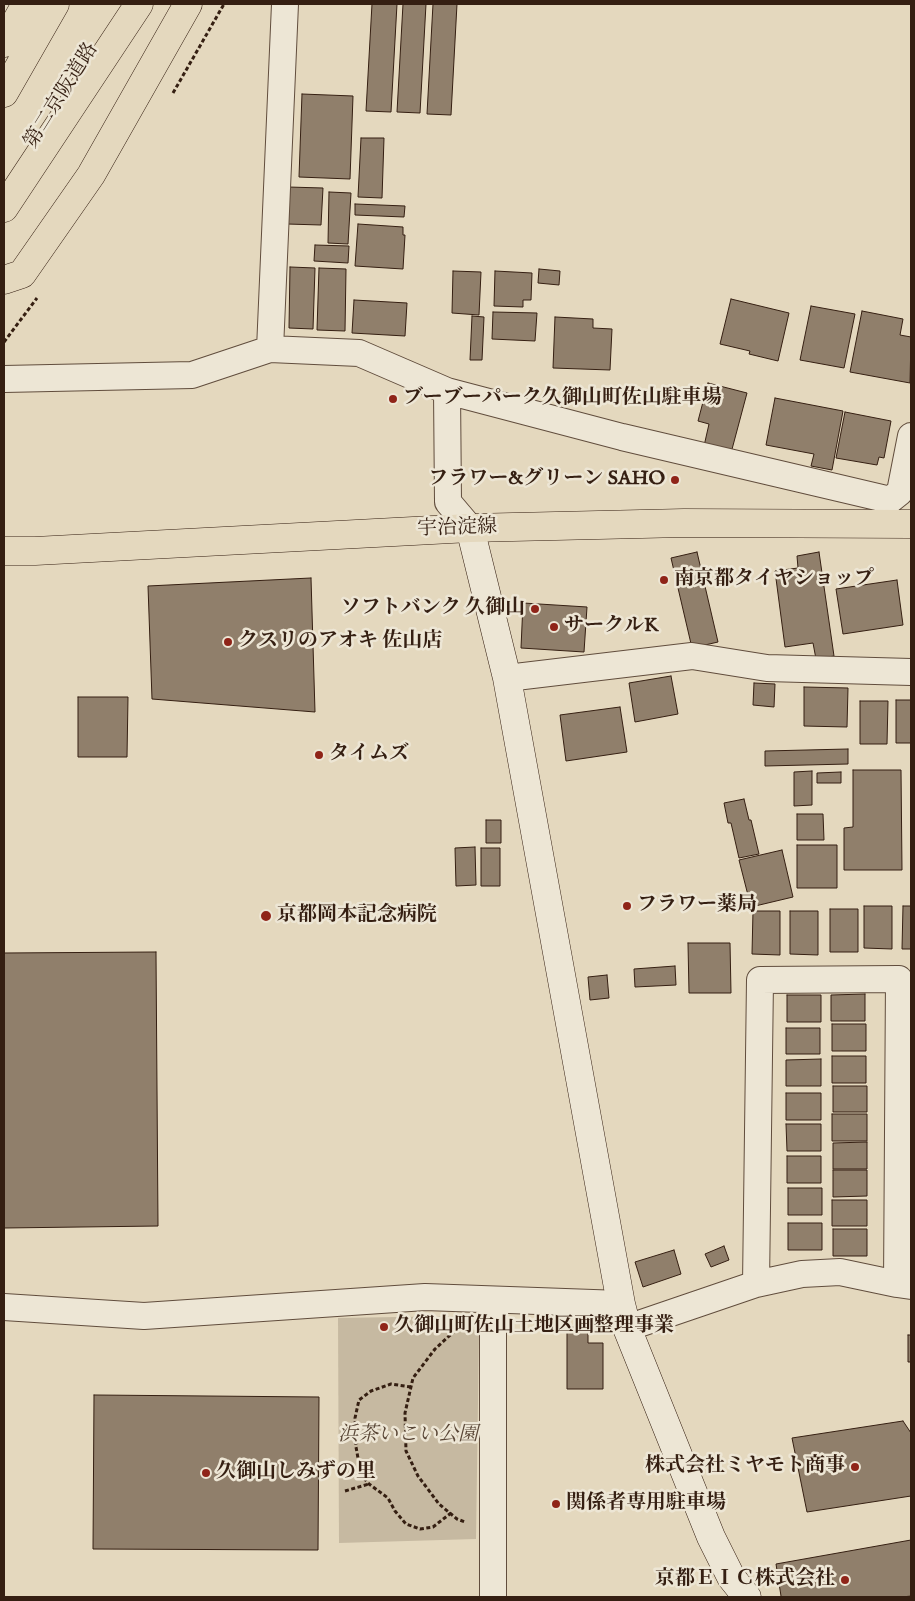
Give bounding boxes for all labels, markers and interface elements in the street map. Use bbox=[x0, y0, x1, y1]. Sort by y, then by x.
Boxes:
street label: 第二京阪道路 bbox=[20, 39, 104, 153]
place label: ブーブーパーク久御山町佐山駐車場 bbox=[403, 387, 722, 411]
marker: ブーブーパーク久御山町佐山駐車場 bbox=[387, 393, 399, 405]
place label: フラワー&グリーン SAHO bbox=[428, 468, 665, 492]
marker: フラワー&グリーン SAHO bbox=[669, 474, 681, 486]
street label: 宇治淀線 bbox=[417, 516, 497, 542]
place label: 南京都タイヤショップ bbox=[674, 568, 874, 592]
marker: 南京都タイヤショップ bbox=[658, 574, 670, 586]
place label: ソフトバンク 久御山 bbox=[341, 597, 525, 621]
marker: ソフトバンク 久御山 bbox=[529, 603, 541, 615]
place label: サークルK bbox=[564, 615, 658, 639]
marker: サークルK bbox=[548, 621, 560, 633]
place label: クスリのアオキ 佐山店 bbox=[238, 630, 442, 654]
marker: クスリのアオキ 佐山店 bbox=[222, 636, 234, 648]
place label: タイムズ bbox=[329, 743, 409, 767]
marker: タイムズ bbox=[313, 749, 325, 761]
place label: フラワー薬局 bbox=[637, 894, 757, 918]
marker: フラワー薬局 bbox=[621, 900, 633, 912]
place label: 京都岡本記念病院 bbox=[277, 904, 437, 928]
marker: 京都岡本記念病院 bbox=[259, 909, 273, 923]
place label: 久御山町佐山土地区画整理事業 bbox=[394, 1315, 674, 1339]
marker: 久御山町佐山土地区画整理事業 bbox=[378, 1321, 390, 1333]
park label: 浜茶いこい公園 bbox=[338, 1424, 478, 1448]
place label: 株式会社ミヤモト商事 bbox=[645, 1455, 845, 1479]
place label: 久御山しみずの里 bbox=[216, 1461, 376, 1485]
marker: 株式会社ミヤモト商事 bbox=[849, 1461, 861, 1473]
marker: 久御山しみずの里 bbox=[200, 1467, 212, 1479]
place label: 関係者専用駐車場 bbox=[566, 1492, 726, 1516]
marker: 関係者専用駐車場 bbox=[550, 1498, 562, 1510]
place label: 京都ＥＩＣ株式会社 bbox=[655, 1568, 835, 1592]
marker: 京都ＥＩＣ株式会社 bbox=[839, 1574, 851, 1586]

